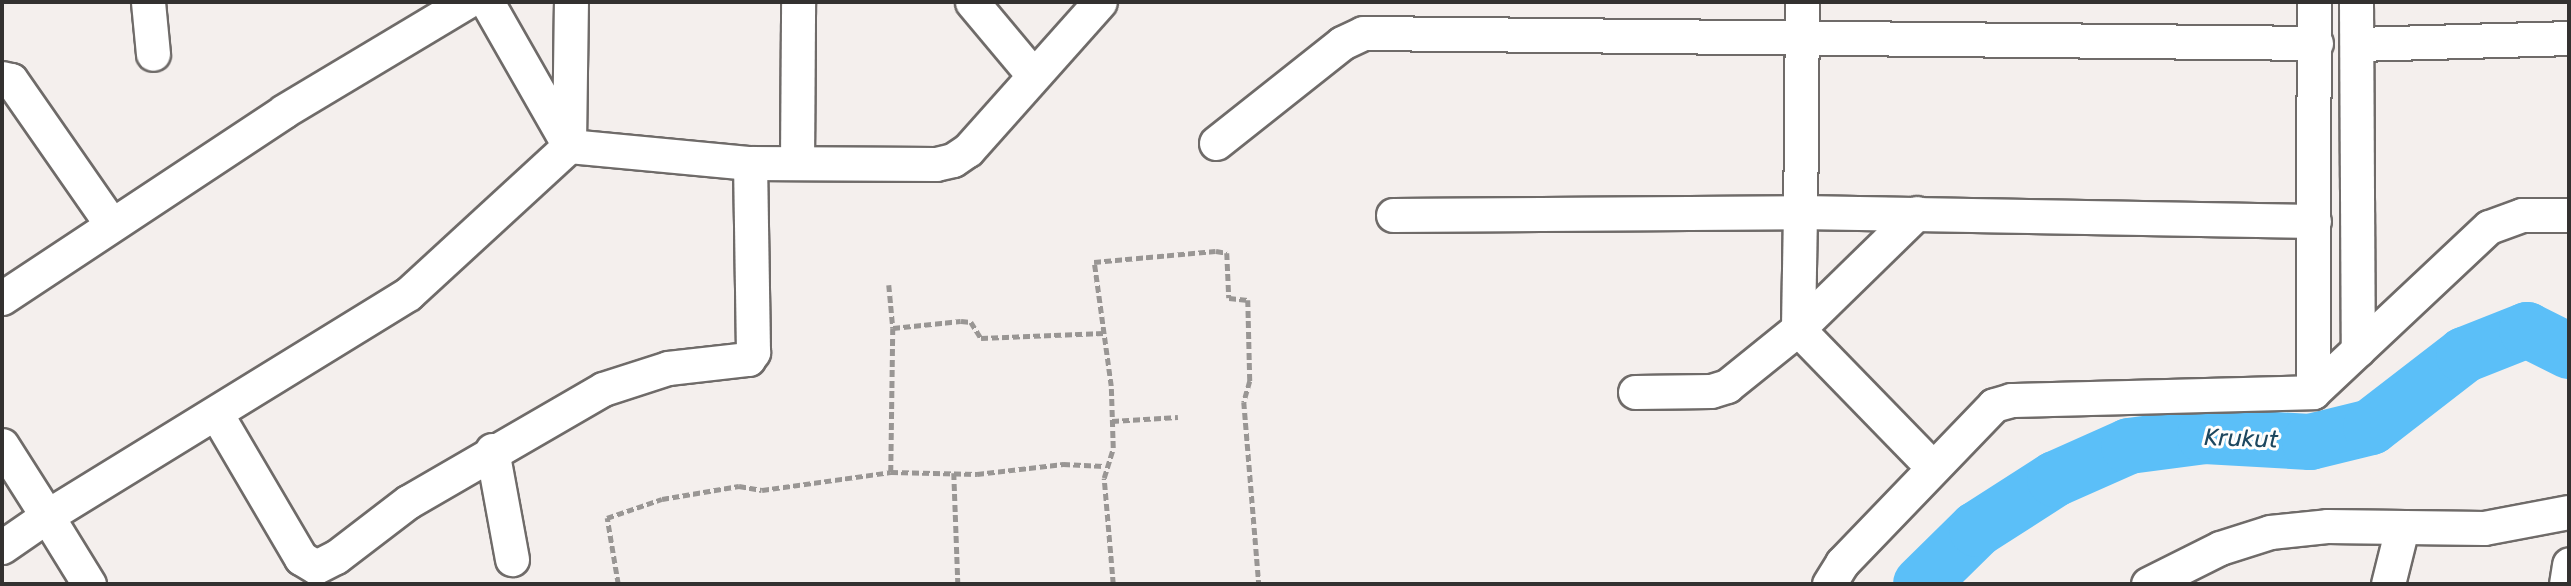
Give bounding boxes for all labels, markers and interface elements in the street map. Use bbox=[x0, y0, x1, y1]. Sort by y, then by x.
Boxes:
water label: Krukut bbox=[2204, 423, 2278, 455]

